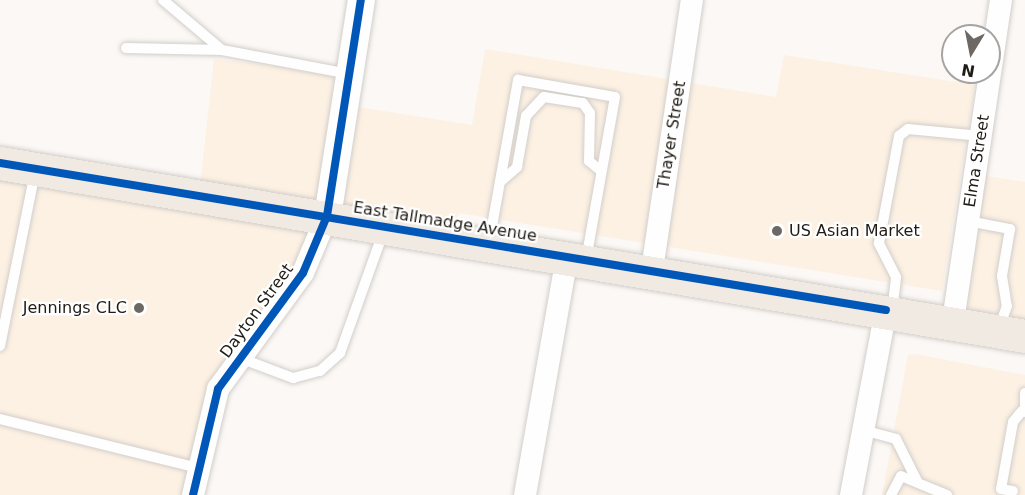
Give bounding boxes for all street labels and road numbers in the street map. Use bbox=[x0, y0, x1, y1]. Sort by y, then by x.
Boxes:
street label: Thayer Street bbox=[654, 80, 690, 190]
street label: Elma Street bbox=[960, 113, 994, 209]
street label: East Tallmadge Avenue bbox=[352, 198, 538, 246]
street label: Dayton Street bbox=[216, 260, 298, 362]

